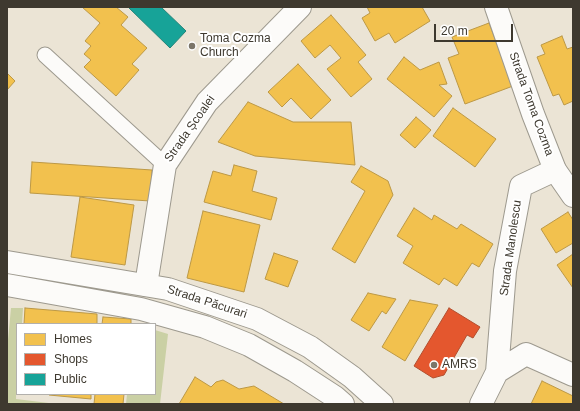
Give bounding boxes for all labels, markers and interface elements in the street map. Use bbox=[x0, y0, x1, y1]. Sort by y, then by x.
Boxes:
scale bar bbox=[436, 16, 515, 42]
text: 20 m bbox=[441, 24, 468, 38]
place label: Toma Cozma Church bbox=[200, 32, 271, 60]
marker: Toma Cozma Church bbox=[187, 41, 197, 51]
street label: Strada Toma Cozma bbox=[506, 50, 556, 158]
street label: Strada Școalei bbox=[162, 93, 218, 165]
street label: Strada Manolescu bbox=[497, 199, 525, 297]
street label: Strada Păcurari bbox=[165, 282, 249, 322]
legend bbox=[16, 323, 156, 395]
text: Homes bbox=[54, 332, 92, 346]
text: Shops bbox=[54, 352, 88, 366]
place label: AMRS bbox=[442, 358, 477, 372]
marker: AMRS bbox=[429, 360, 439, 370]
text: Public bbox=[54, 372, 87, 386]

